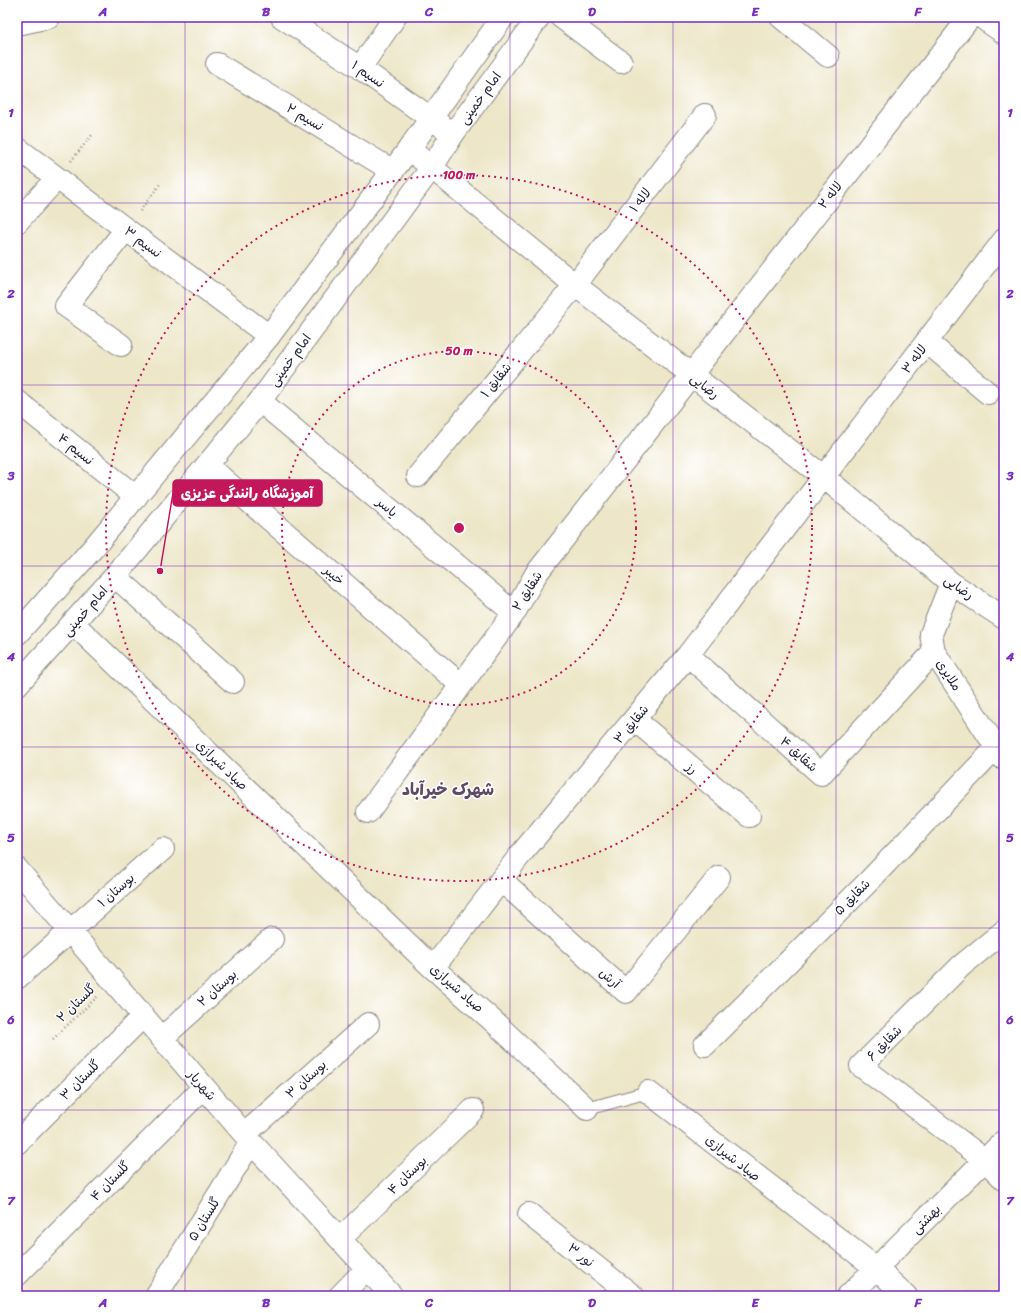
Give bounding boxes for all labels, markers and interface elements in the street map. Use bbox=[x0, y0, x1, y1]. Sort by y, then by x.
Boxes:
text: A bbox=[98, 0, 107, 23]
text: B bbox=[262, 0, 271, 23]
text: C bbox=[424, 0, 434, 23]
text: D bbox=[588, 0, 596, 23]
text: E bbox=[751, 0, 760, 23]
text: F bbox=[913, 0, 922, 23]
street label: نسیم ۱ bbox=[346, 54, 390, 94]
street label: امام خمینی bbox=[453, 67, 507, 129]
street label: نسیم ۲ bbox=[282, 97, 328, 137]
text: 1 bbox=[8, 101, 14, 124]
text: 1 bbox=[1007, 101, 1013, 124]
text: 100 m bbox=[443, 164, 476, 186]
street label: لاله ۲ bbox=[812, 176, 848, 214]
street label: لاله ۱ bbox=[623, 183, 657, 217]
street label: نسیم ۳ bbox=[119, 220, 167, 264]
text: 2 bbox=[6, 282, 15, 305]
text: 2 bbox=[1005, 282, 1014, 305]
street label: امام خمینی bbox=[263, 329, 317, 391]
street label: لاله ۳ bbox=[895, 339, 933, 379]
text: 50 m bbox=[445, 340, 473, 362]
street label: شقایق ۱ bbox=[474, 357, 518, 403]
street label: رضایی bbox=[685, 367, 725, 405]
street label: نسیم ۴ bbox=[53, 427, 99, 471]
text: 3 bbox=[6, 464, 15, 487]
text: 3 bbox=[1005, 464, 1014, 487]
callout: آموزشگاه رانندگی عزیزی bbox=[173, 480, 322, 506]
text: آموزشگاه رانندگی عزیزی bbox=[181, 481, 315, 506]
street label: یاسر bbox=[370, 490, 403, 523]
centre of rings bbox=[452, 521, 466, 535]
street label: خیبر bbox=[317, 558, 350, 591]
street label: شقایق ۲ bbox=[506, 566, 548, 616]
street label: رضایی bbox=[939, 568, 979, 606]
street label: امام خمینی bbox=[56, 580, 114, 642]
text: 4 bbox=[6, 645, 16, 668]
text: 4 bbox=[1005, 645, 1015, 668]
street label: ملایری bbox=[930, 654, 968, 696]
street label: شقایق ۳ bbox=[607, 699, 655, 749]
street label: شقایق ۴ bbox=[775, 730, 823, 778]
street label: صیاد شیرازی bbox=[190, 734, 254, 796]
street label: رز bbox=[680, 755, 703, 780]
district label: شهرک خیرآباد bbox=[402, 774, 494, 804]
text: 5 bbox=[7, 826, 15, 849]
text: 5 bbox=[1006, 826, 1014, 849]
street label: بوستان ۱ bbox=[92, 867, 140, 913]
street label: شقایق ۵ bbox=[828, 873, 876, 921]
street label: صیاد شیرازی bbox=[425, 958, 489, 1018]
street label: آرش bbox=[594, 962, 627, 995]
street label: بوستان ۲ bbox=[192, 963, 242, 1013]
street label: گلستان ۲ bbox=[51, 978, 102, 1028]
text: 6 bbox=[6, 1008, 15, 1031]
text: 6 bbox=[1005, 1008, 1014, 1031]
street label: شقایق ۶ bbox=[861, 1020, 907, 1066]
street label: گلستان ۳ bbox=[54, 1054, 106, 1106]
street label: بوستان ۳ bbox=[280, 1054, 332, 1104]
street label: شهریار bbox=[181, 1063, 222, 1106]
street label: صیاد شیرازی bbox=[700, 1129, 766, 1187]
street label: بوستان ۴ bbox=[382, 1150, 432, 1200]
street label: گلستان ۴ bbox=[84, 1155, 136, 1207]
text: 7 bbox=[7, 1189, 16, 1212]
text: 7 bbox=[1006, 1189, 1015, 1212]
street label: گلستان ۵ bbox=[181, 1192, 227, 1246]
street label: بهشتی bbox=[906, 1199, 946, 1239]
street label: نور ۳ bbox=[562, 1237, 600, 1273]
text: A bbox=[98, 1291, 107, 1313]
text: B bbox=[262, 1291, 271, 1313]
text: C bbox=[424, 1291, 434, 1313]
text: D bbox=[588, 1291, 596, 1313]
text: E bbox=[751, 1291, 760, 1313]
text: F bbox=[913, 1291, 922, 1313]

